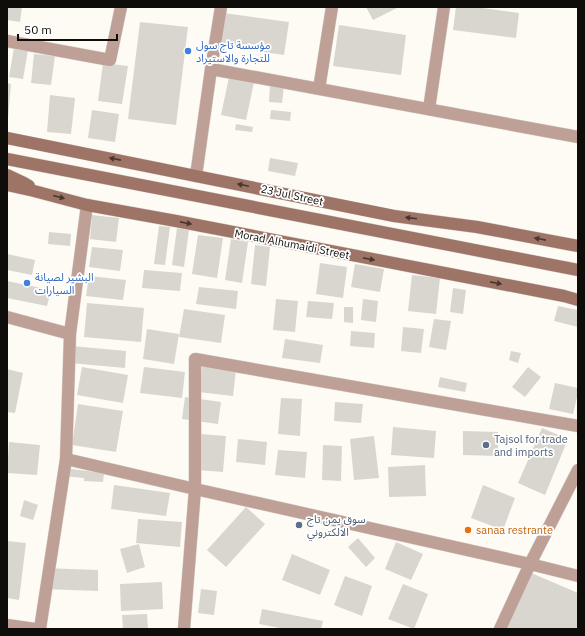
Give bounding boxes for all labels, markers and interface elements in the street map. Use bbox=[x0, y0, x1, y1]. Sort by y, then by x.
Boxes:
scale bar bbox=[18, 16, 117, 42]
text: 50 m bbox=[24, 22, 52, 37]
place label: مؤسسة تاج سول للتجارة والاستيراد bbox=[196, 38, 271, 65]
marker: مؤسسة تاج سول للتجارة والاستيراد bbox=[183, 46, 193, 56]
one-way arrow bbox=[109, 156, 121, 162]
one-way arrow bbox=[237, 182, 249, 188]
street label: 23 Jul Street bbox=[260, 182, 325, 208]
one-way arrow bbox=[52, 195, 65, 201]
one-way arrow bbox=[405, 215, 418, 221]
one-way arrow bbox=[180, 220, 192, 226]
street label: Morad Alhumaidi Street bbox=[233, 226, 351, 262]
one-way arrow bbox=[534, 236, 546, 242]
one-way arrow bbox=[362, 256, 375, 262]
place label: البشير لصيانة السيارات bbox=[35, 270, 94, 297]
marker: البشير لصيانة السيارات bbox=[22, 278, 32, 288]
one-way arrow bbox=[490, 281, 502, 287]
place label: Tajsol for trade and imports bbox=[494, 432, 568, 459]
marker: Tajsol for trade and imports bbox=[481, 440, 491, 450]
place label: سوق يمن تاج الالكتروني bbox=[307, 512, 366, 542]
marker: سوق يمن تاج الالكتروني bbox=[294, 520, 304, 530]
place label: sanaa restrante bbox=[476, 523, 553, 537]
marker: sanaa restrante bbox=[463, 525, 473, 535]

